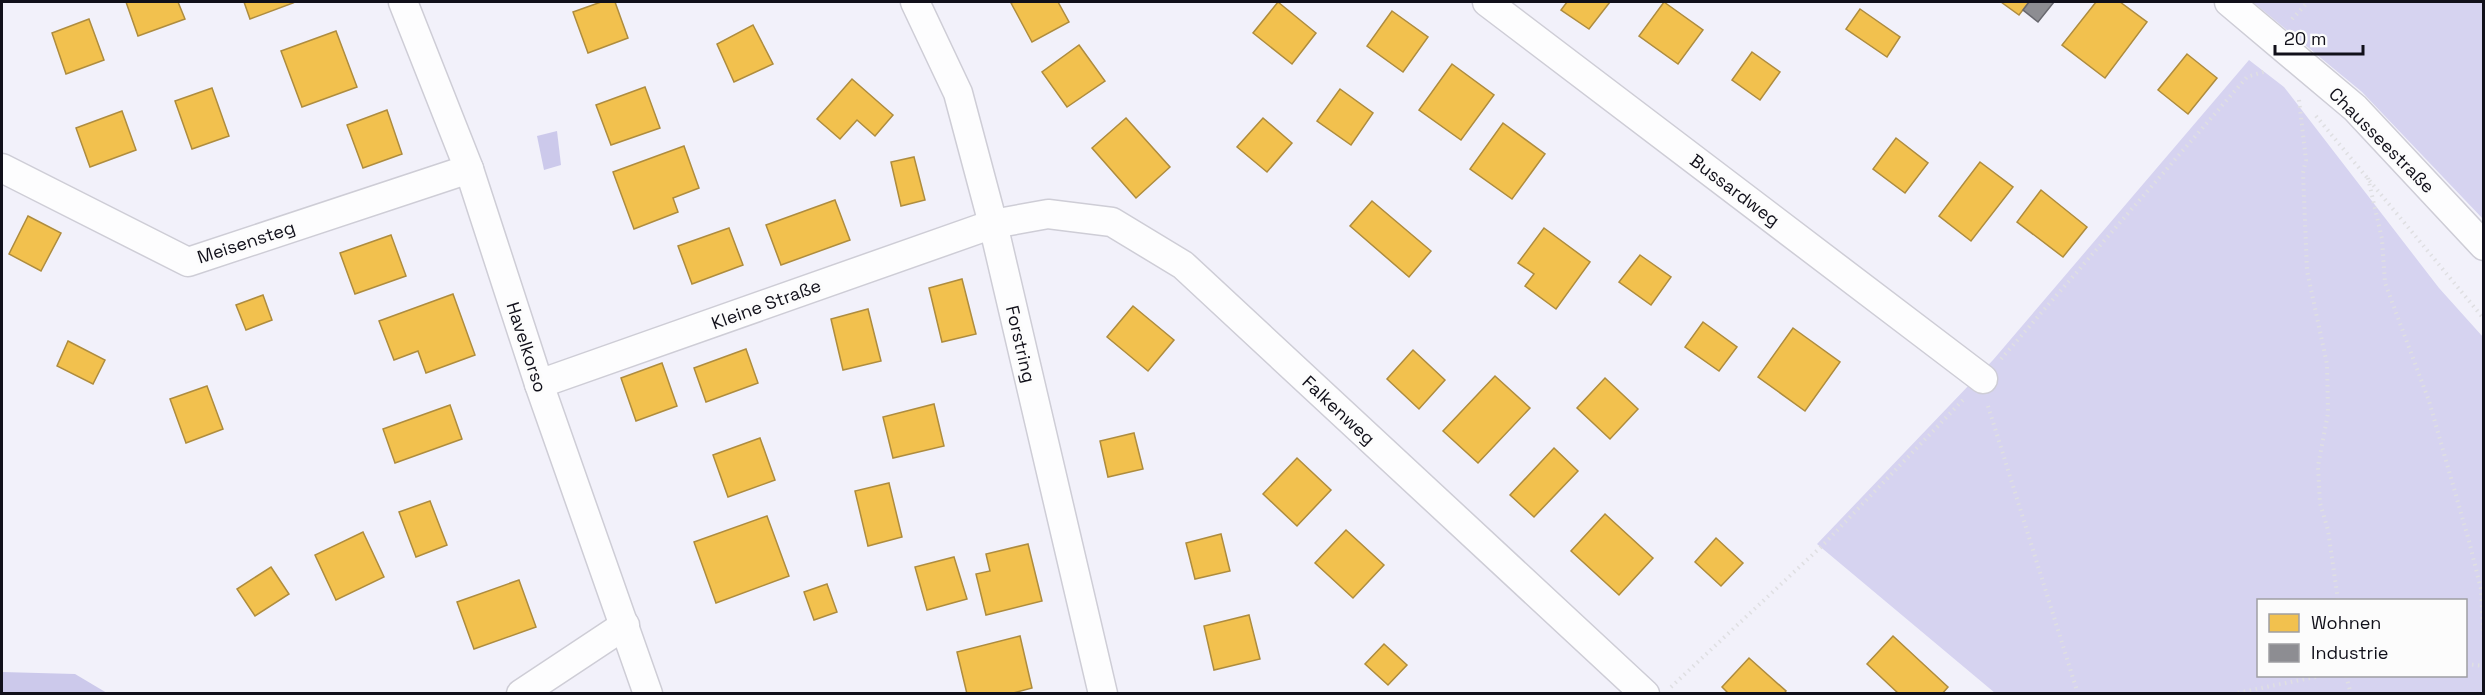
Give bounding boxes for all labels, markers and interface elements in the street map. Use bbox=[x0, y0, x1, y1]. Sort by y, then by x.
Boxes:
scale bar bbox=[2275, 18, 2364, 56]
text: 20 m bbox=[2284, 27, 2327, 50]
street label: Chausseestraße bbox=[2324, 82, 2440, 198]
street label: Bussardweg bbox=[1685, 149, 1785, 231]
street label: Meisensteg bbox=[194, 215, 298, 269]
street label: Kleine Straße bbox=[708, 274, 824, 334]
street label: Havelkorso bbox=[502, 299, 552, 395]
street label: Forstring bbox=[1001, 303, 1041, 385]
street label: Falkenweg bbox=[1298, 370, 1380, 450]
legend bbox=[2257, 599, 2467, 677]
text: Wohnen bbox=[2311, 611, 2381, 634]
text: Industrie bbox=[2311, 641, 2388, 664]

